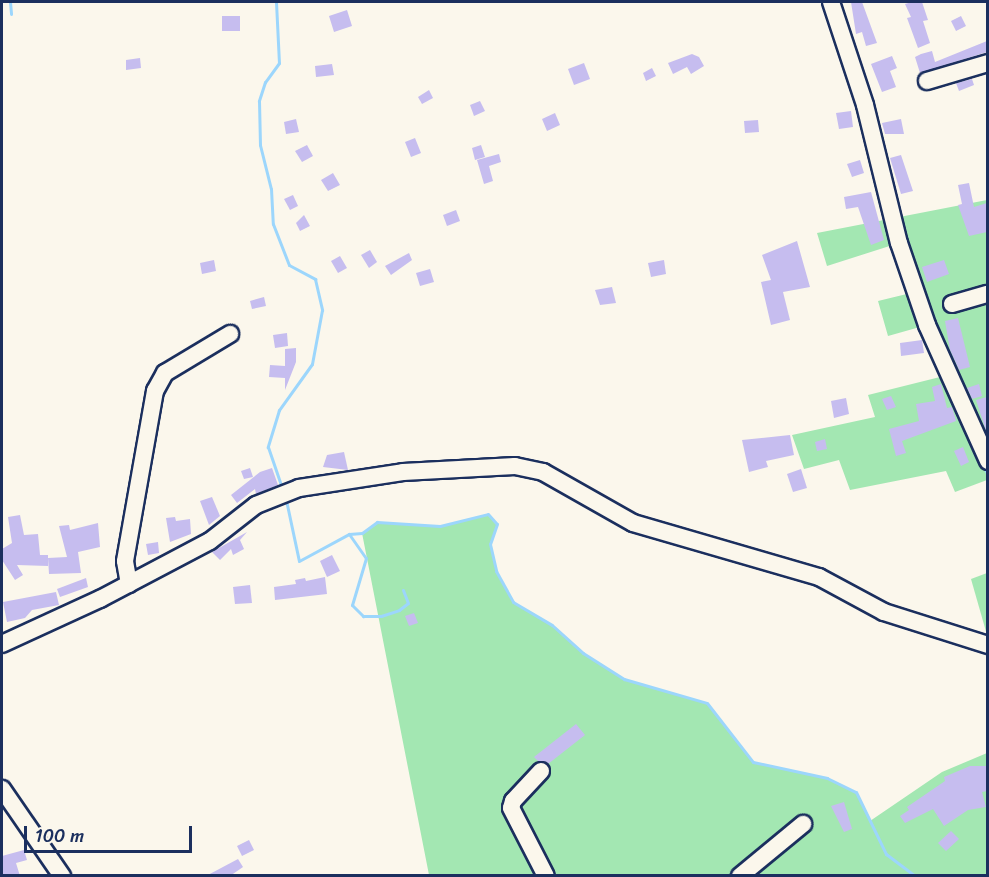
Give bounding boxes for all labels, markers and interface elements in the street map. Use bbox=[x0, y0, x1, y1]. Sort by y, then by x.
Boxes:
scale bar bbox=[27, 814, 195, 852]
text: 100 m bbox=[35, 820, 84, 852]

